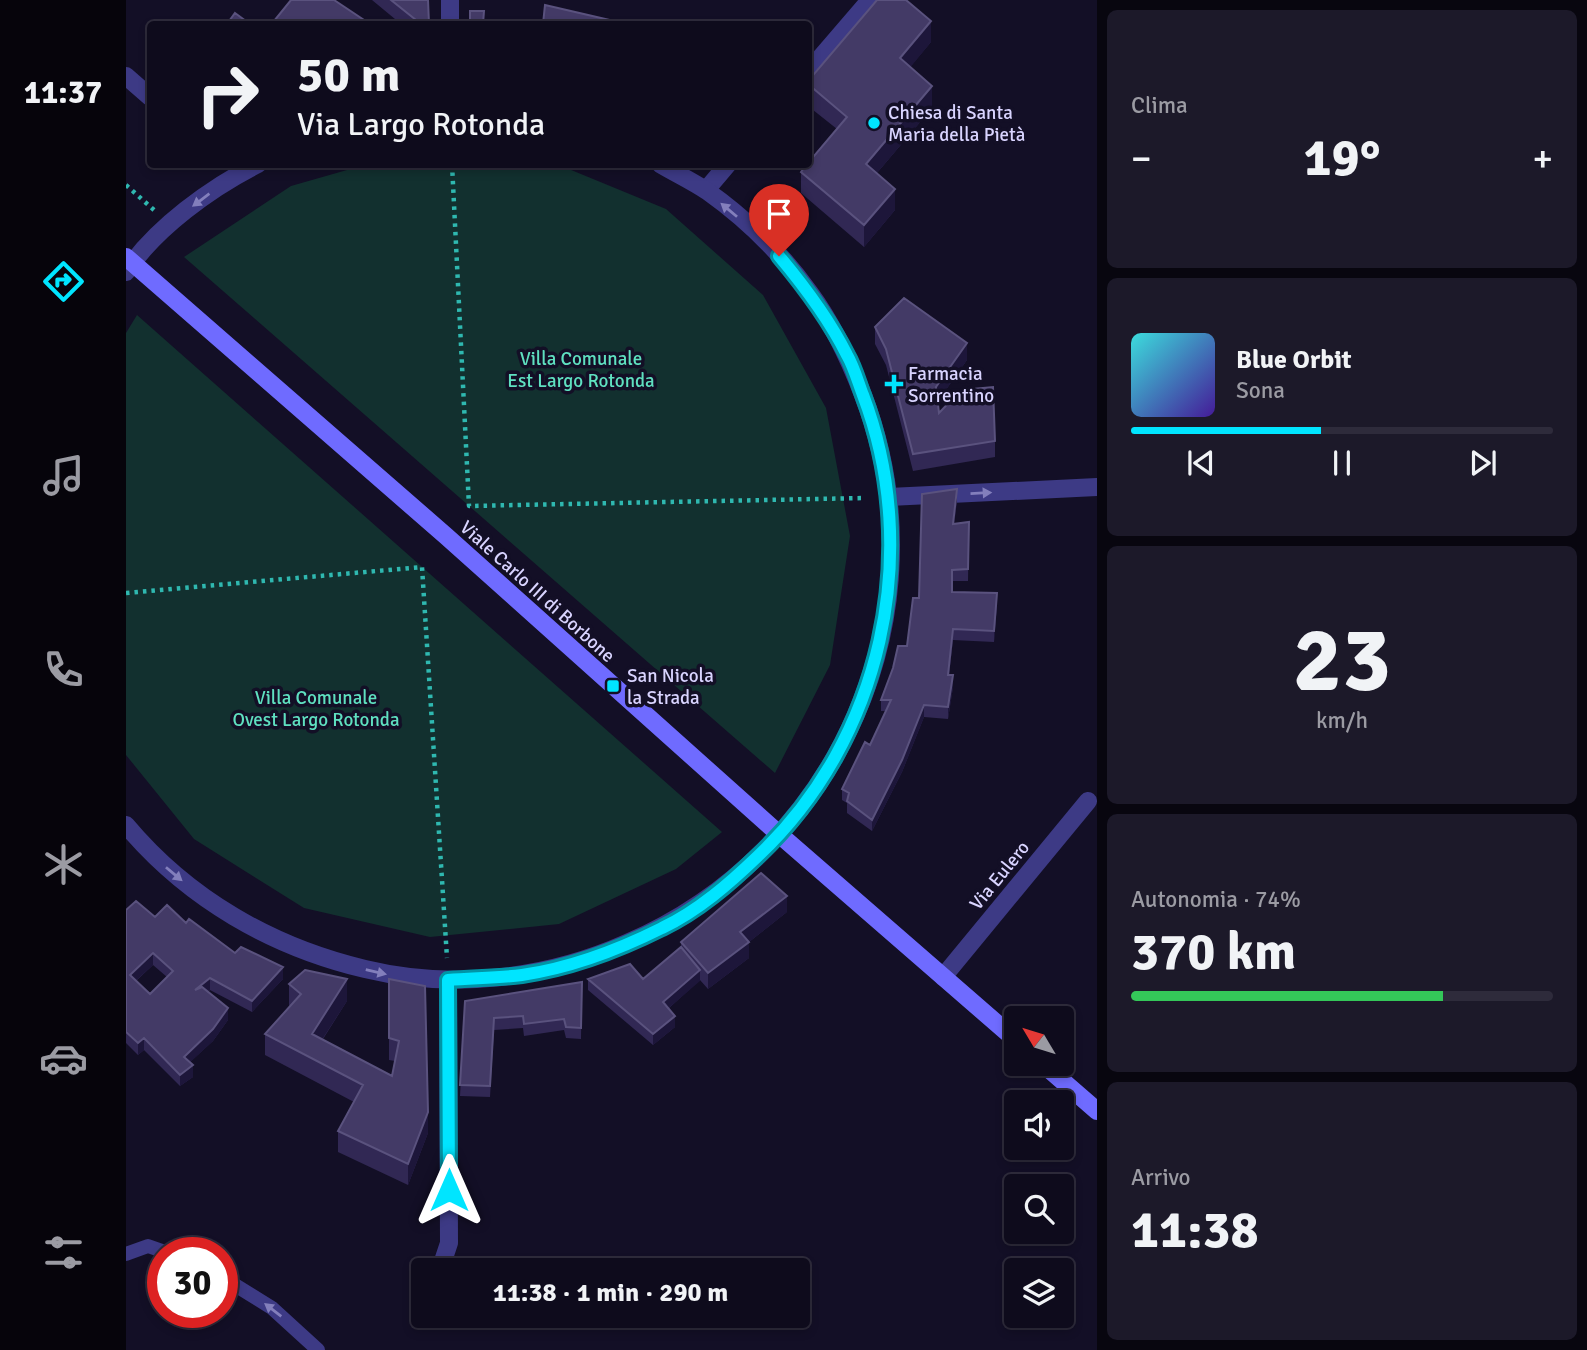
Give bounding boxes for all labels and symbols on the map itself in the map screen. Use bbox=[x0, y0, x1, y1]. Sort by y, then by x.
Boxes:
place label: Chiesa di Santa Maria della Pietà bbox=[888, 101, 1025, 147]
marker: Chiesa di Santa Maria della Pietà bbox=[866, 115, 882, 131]
pin bbox=[749, 184, 809, 256]
one-way arrow bbox=[192, 193, 210, 208]
one-way arrow bbox=[721, 202, 739, 217]
park label: Villa Comunale Est Largo Rotonda bbox=[507, 347, 655, 393]
place label: Farmacia Sorrentino bbox=[908, 362, 994, 408]
marker: Farmacia Sorrentino bbox=[886, 376, 902, 392]
one-way arrow bbox=[971, 487, 993, 498]
street label: Viale Carlo III di Borbone bbox=[455, 516, 620, 668]
place label: San Nicola la Strada bbox=[627, 664, 714, 710]
marker: San Nicola la Strada bbox=[605, 678, 621, 694]
park label: Villa Comunale Ovest Largo Rotonda bbox=[232, 686, 400, 732]
street label: Via Eulero bbox=[965, 836, 1035, 915]
one-way arrow bbox=[165, 866, 183, 881]
one-way arrow bbox=[365, 967, 387, 978]
north arrow bbox=[1004, 1006, 1074, 1076]
position arrow bbox=[412, 1153, 486, 1227]
speed limit sign: 30 bbox=[147, 1237, 238, 1328]
one-way arrow bbox=[263, 1303, 282, 1317]

